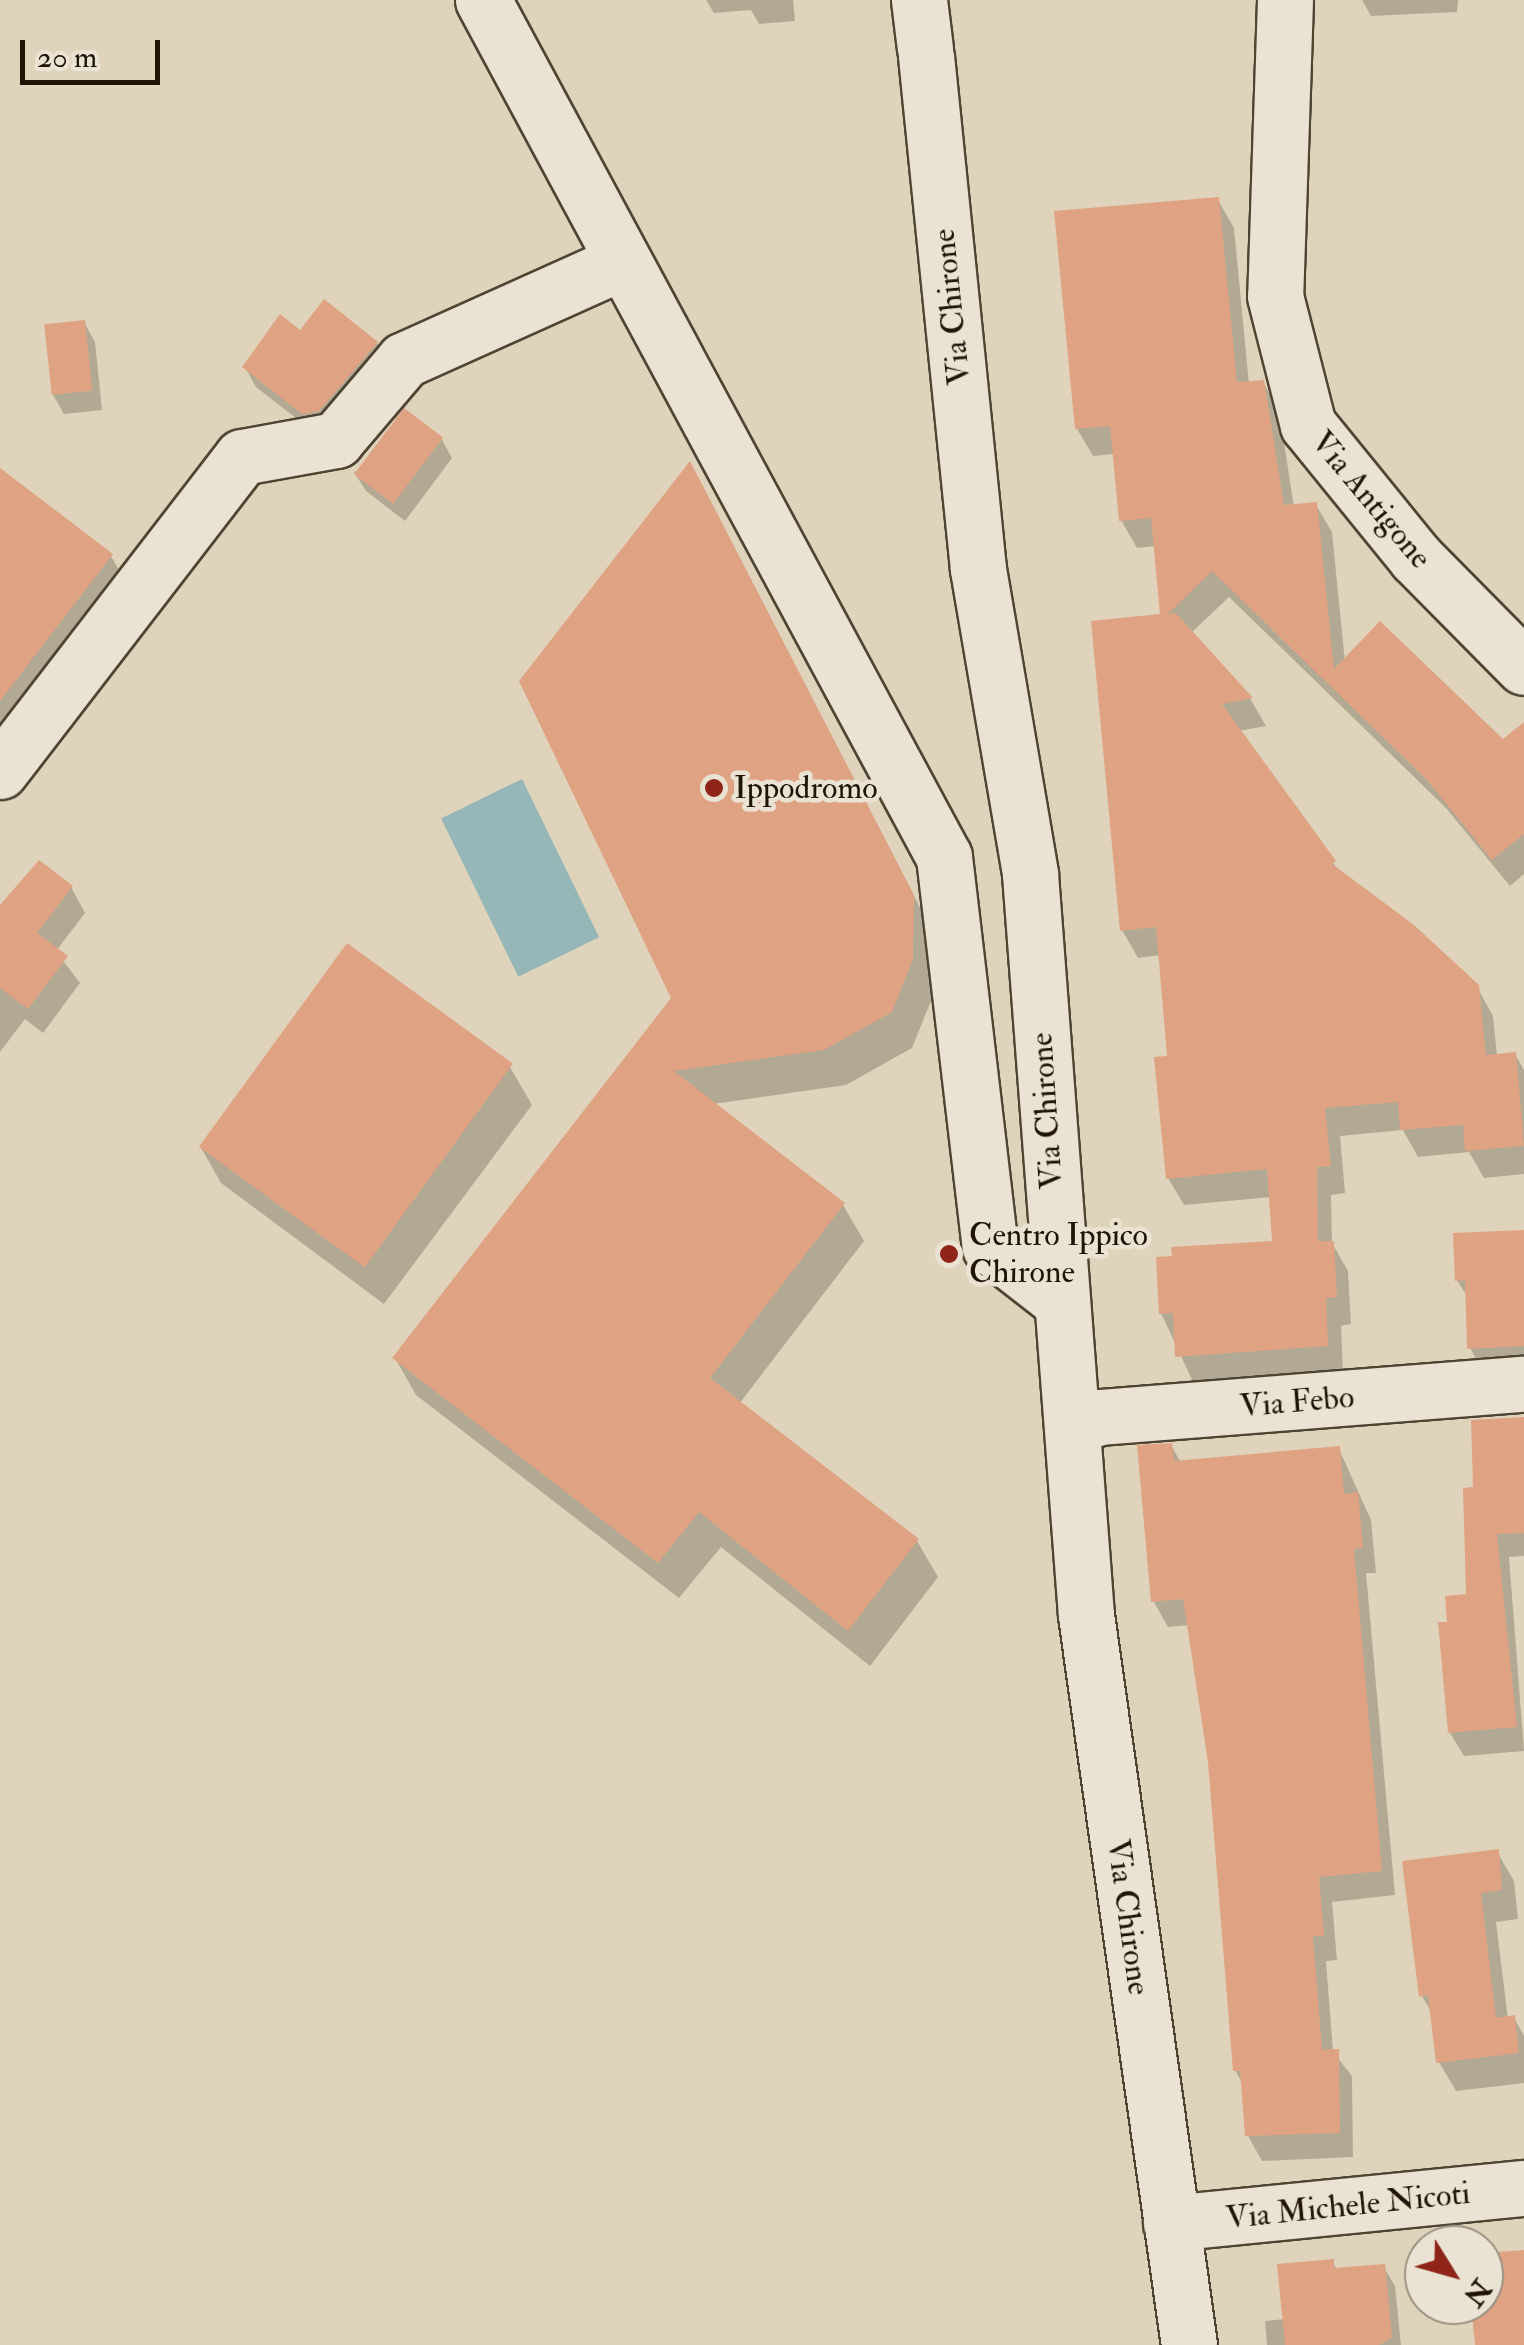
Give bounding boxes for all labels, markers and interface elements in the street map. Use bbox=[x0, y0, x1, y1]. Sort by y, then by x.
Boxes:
scale bar bbox=[25, 20, 165, 82]
text: 20 m bbox=[37, 39, 97, 76]
street label: Via Chirone bbox=[925, 227, 979, 387]
street label: Via Antigone bbox=[1302, 424, 1440, 576]
place label: Ippodromo bbox=[734, 769, 878, 807]
marker: Ippodromo bbox=[703, 777, 725, 799]
street label: Via Chirone bbox=[1022, 1031, 1072, 1191]
place label: Centro Ippico Chirone bbox=[969, 1217, 1148, 1292]
marker: Centro Ippico Chirone bbox=[938, 1243, 960, 1265]
street label: Via Febo bbox=[1238, 1378, 1356, 1426]
street label: Via Chirone bbox=[1098, 1837, 1158, 1997]
street label: Via Michele Nicoti bbox=[1224, 2174, 1472, 2238]
north arrow bbox=[1404, 2225, 1504, 2325]
text: N bbox=[1455, 2272, 1498, 2313]

